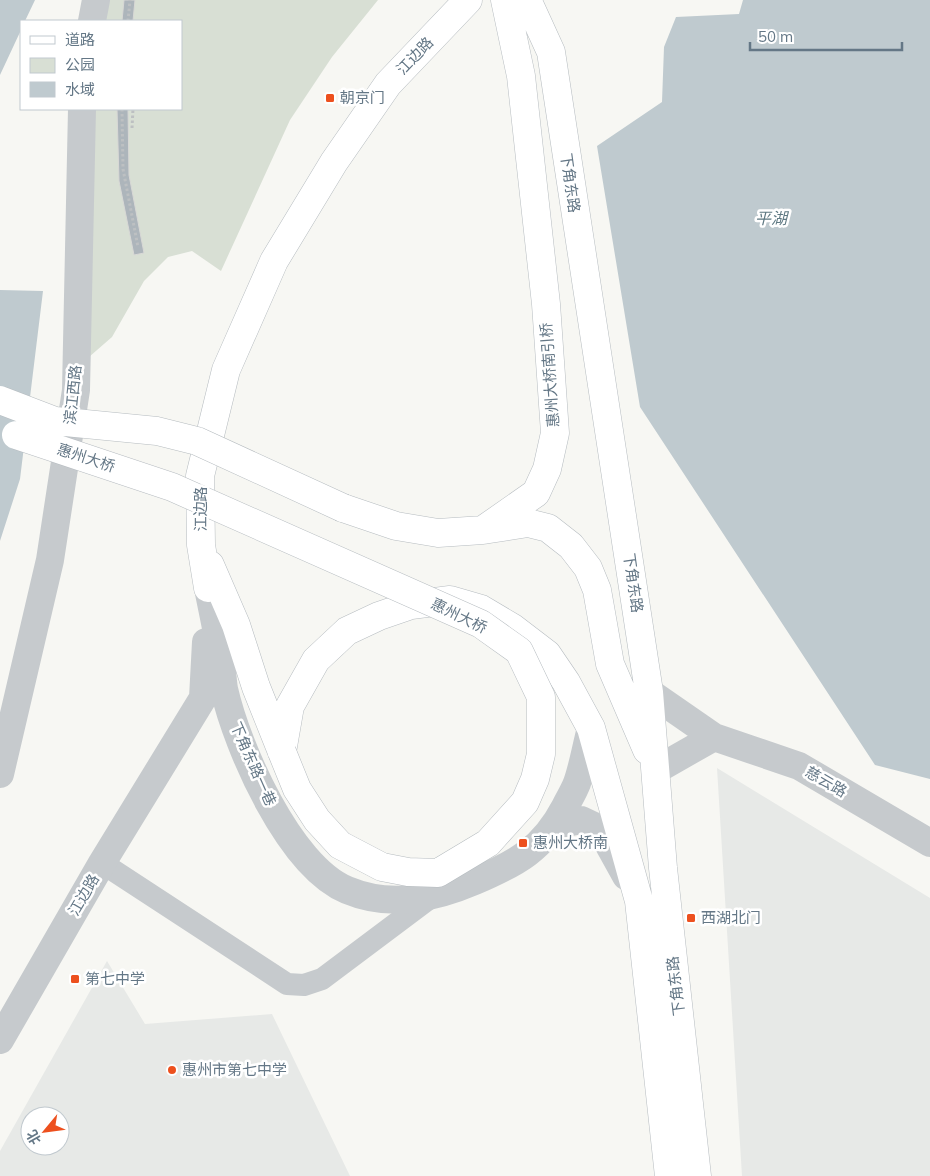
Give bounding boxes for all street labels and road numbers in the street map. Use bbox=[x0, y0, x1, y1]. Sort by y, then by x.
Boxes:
street label: 江边路 bbox=[392, 33, 437, 78]
street label: 下角东路 bbox=[557, 152, 584, 214]
street label: 惠州大桥南引桥 bbox=[536, 322, 563, 428]
street label: 滨江西路 bbox=[60, 364, 85, 426]
street label: 惠州大桥 bbox=[55, 439, 118, 476]
street label: 江边路 bbox=[191, 486, 210, 532]
street label: 下角东路 bbox=[620, 552, 647, 614]
street label: 惠州大桥 bbox=[428, 594, 490, 637]
street label: 下角东路一巷 bbox=[226, 719, 280, 809]
street label: 慈云路 bbox=[802, 762, 850, 801]
street label: 江边路 bbox=[64, 871, 103, 919]
street label: 下角东路 bbox=[662, 955, 689, 1017]

